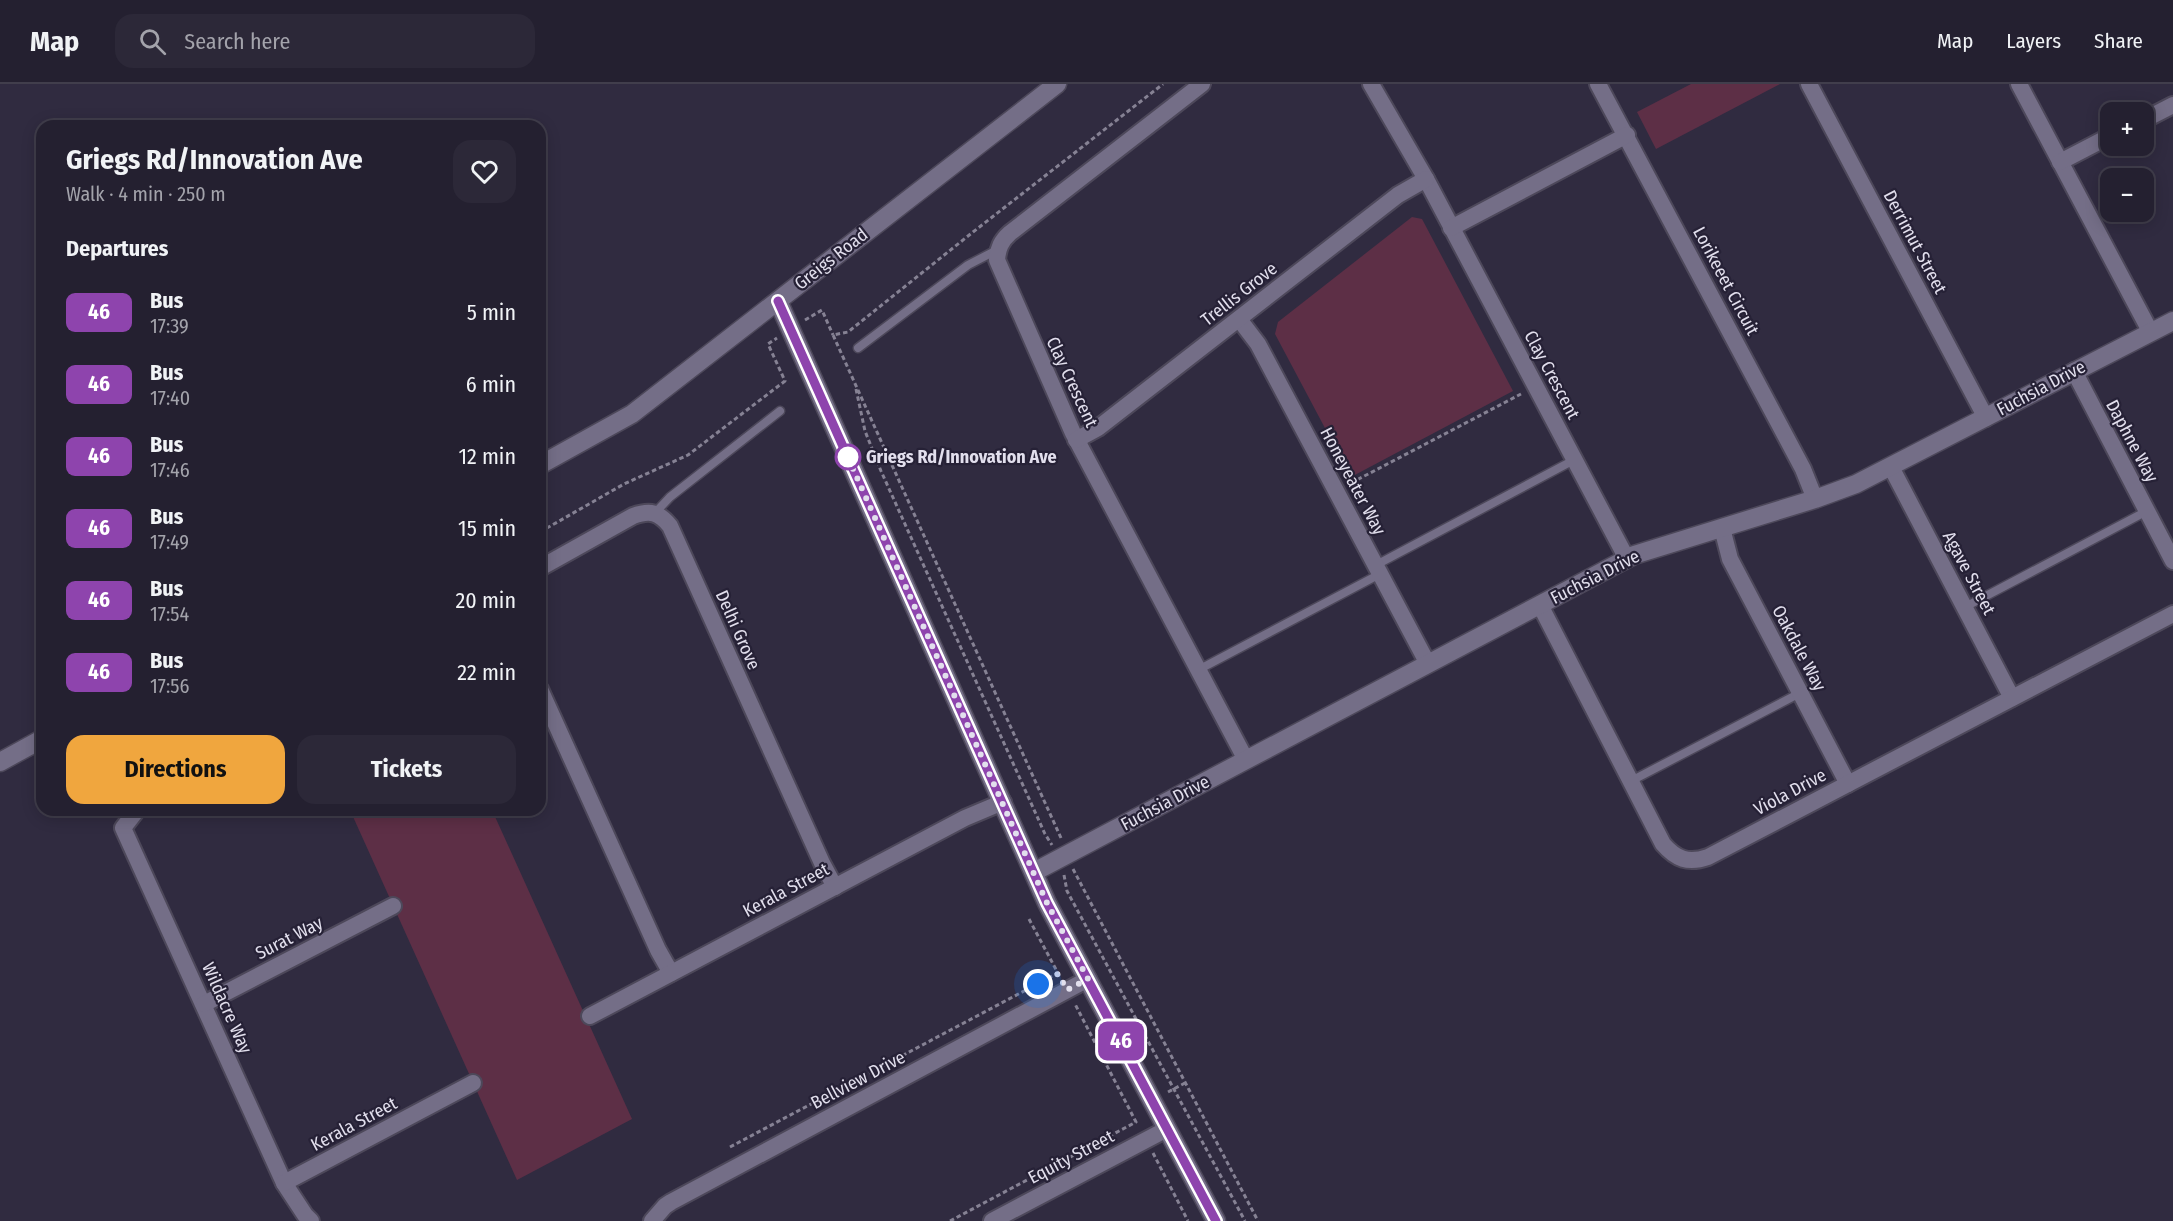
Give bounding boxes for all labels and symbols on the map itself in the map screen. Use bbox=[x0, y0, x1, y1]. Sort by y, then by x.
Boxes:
street label: Derrimut Street bbox=[1879, 186, 1952, 298]
street label: Lorikeeet Circuit bbox=[1688, 223, 1764, 339]
street label: Greigs Road bbox=[790, 224, 872, 294]
street label: Trellis Grove bbox=[1196, 257, 1282, 331]
street label: Clay Crescent bbox=[1519, 327, 1585, 423]
street label: Clay Crescent bbox=[1041, 333, 1103, 431]
street label: Fuchsia Drive bbox=[1993, 355, 2089, 421]
street label: Daphne Way bbox=[2101, 396, 2163, 486]
street label: Honeyeater Way bbox=[1315, 423, 1391, 539]
marker: Griegs Rd/Innovation Ave bbox=[835, 444, 861, 470]
place label: Griegs Rd/Innovation Ave bbox=[866, 446, 1057, 468]
street label: Agave Street bbox=[1938, 527, 2000, 619]
street label: Fuchsia Drive bbox=[1547, 545, 1643, 609]
street label: Delhi Grove bbox=[711, 587, 765, 673]
street label: Oakdale Way bbox=[1767, 601, 1831, 695]
street label: Viola Drive bbox=[1750, 764, 1830, 820]
street label: Fuchsia Drive bbox=[1117, 770, 1213, 836]
street label: Kerala Street bbox=[739, 858, 833, 922]
street label: Surat Way bbox=[252, 912, 326, 964]
street label: Wildacre Way bbox=[197, 959, 257, 1057]
your location bbox=[1023, 969, 1053, 999]
line badge: 46 bbox=[1094, 1022, 1148, 1060]
street label: Bellview Drive bbox=[807, 1046, 909, 1114]
street label: Kerala Street bbox=[307, 1092, 401, 1156]
street label: Equity Street bbox=[1024, 1125, 1118, 1189]

